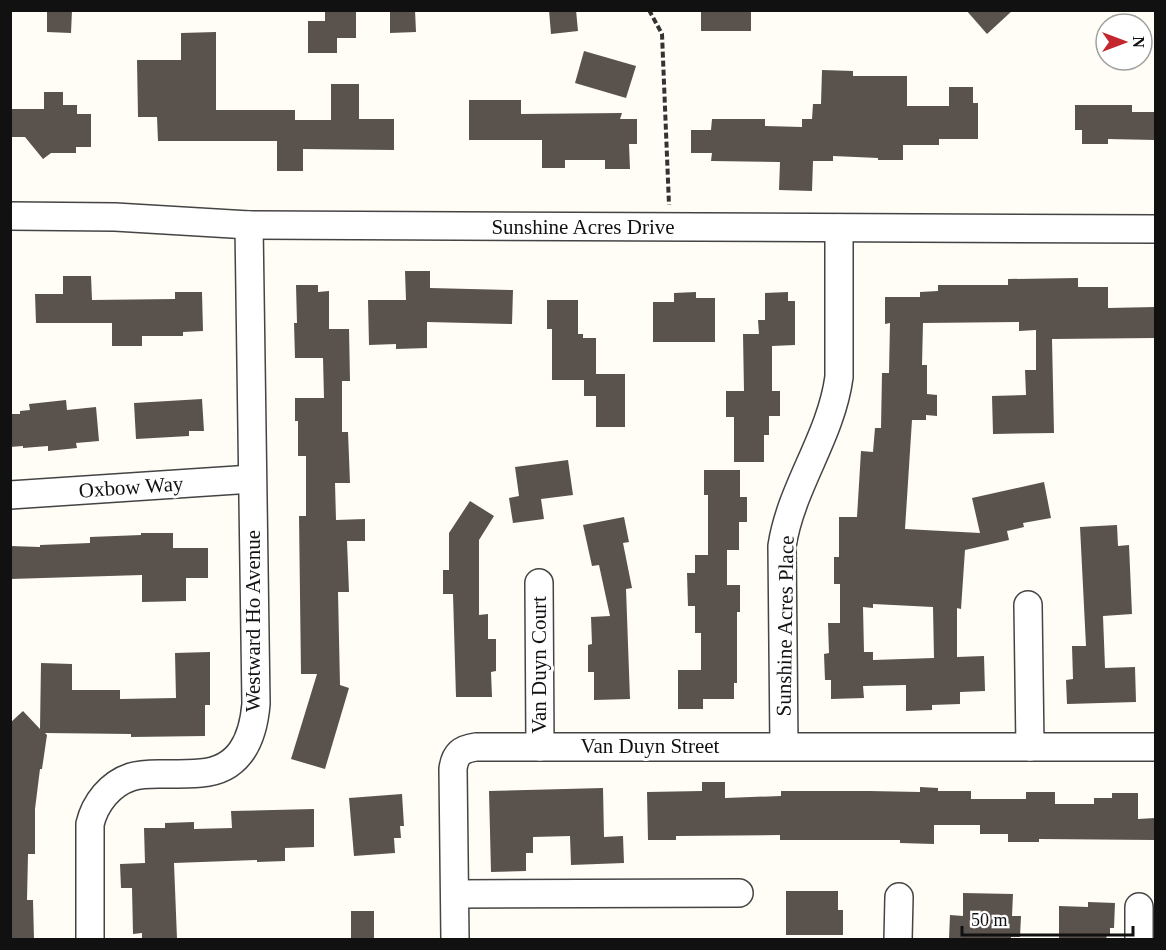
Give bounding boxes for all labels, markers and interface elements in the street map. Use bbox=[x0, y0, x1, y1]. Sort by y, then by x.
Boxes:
north arrow bbox=[1094, 12, 1154, 72]
text: N bbox=[1130, 36, 1147, 48]
street label: Sunshine Acres Drive bbox=[491, 215, 675, 239]
street label: Oxbow Way bbox=[78, 471, 185, 503]
street label: Westward Ho Avenue bbox=[241, 530, 265, 712]
street label: Sunshine Acres Place bbox=[771, 535, 799, 717]
street label: Van Duyn Court bbox=[527, 596, 551, 734]
street label: Van Duyn Street bbox=[581, 734, 720, 758]
scale bar bbox=[962, 899, 1133, 937]
text: 50 m bbox=[971, 910, 1008, 930]

